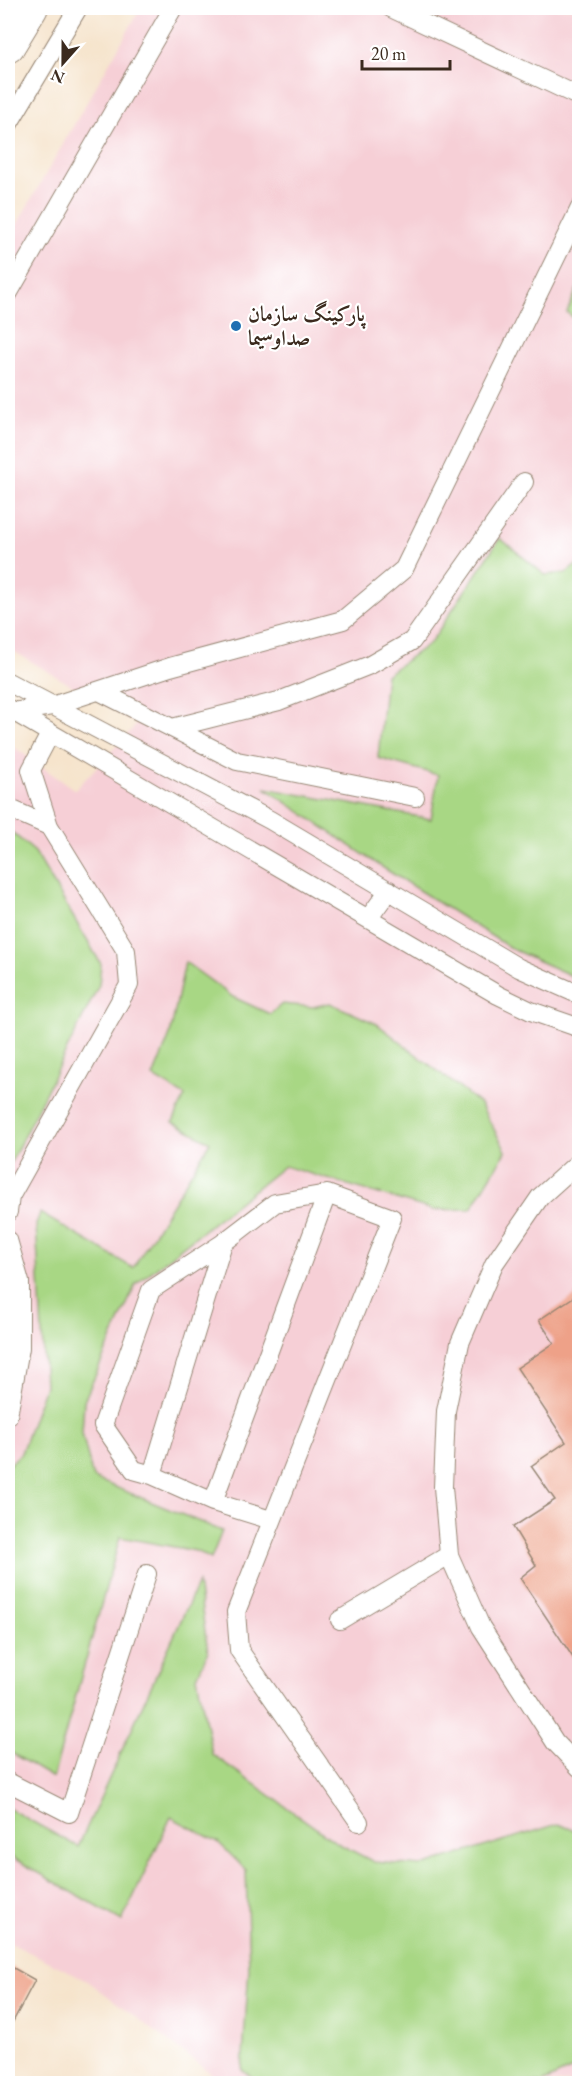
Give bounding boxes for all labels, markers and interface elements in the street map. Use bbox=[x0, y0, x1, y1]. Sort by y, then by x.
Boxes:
north arrow bbox=[33, 33, 93, 93]
scale bar bbox=[362, 33, 450, 71]
text: 20 m bbox=[371, 42, 406, 65]
text: N bbox=[48, 64, 68, 89]
place label: پارکینگ سازمان صداوسیما bbox=[248, 300, 367, 351]
marker: پارکینگ سازمان صداوسیما bbox=[229, 319, 243, 333]

